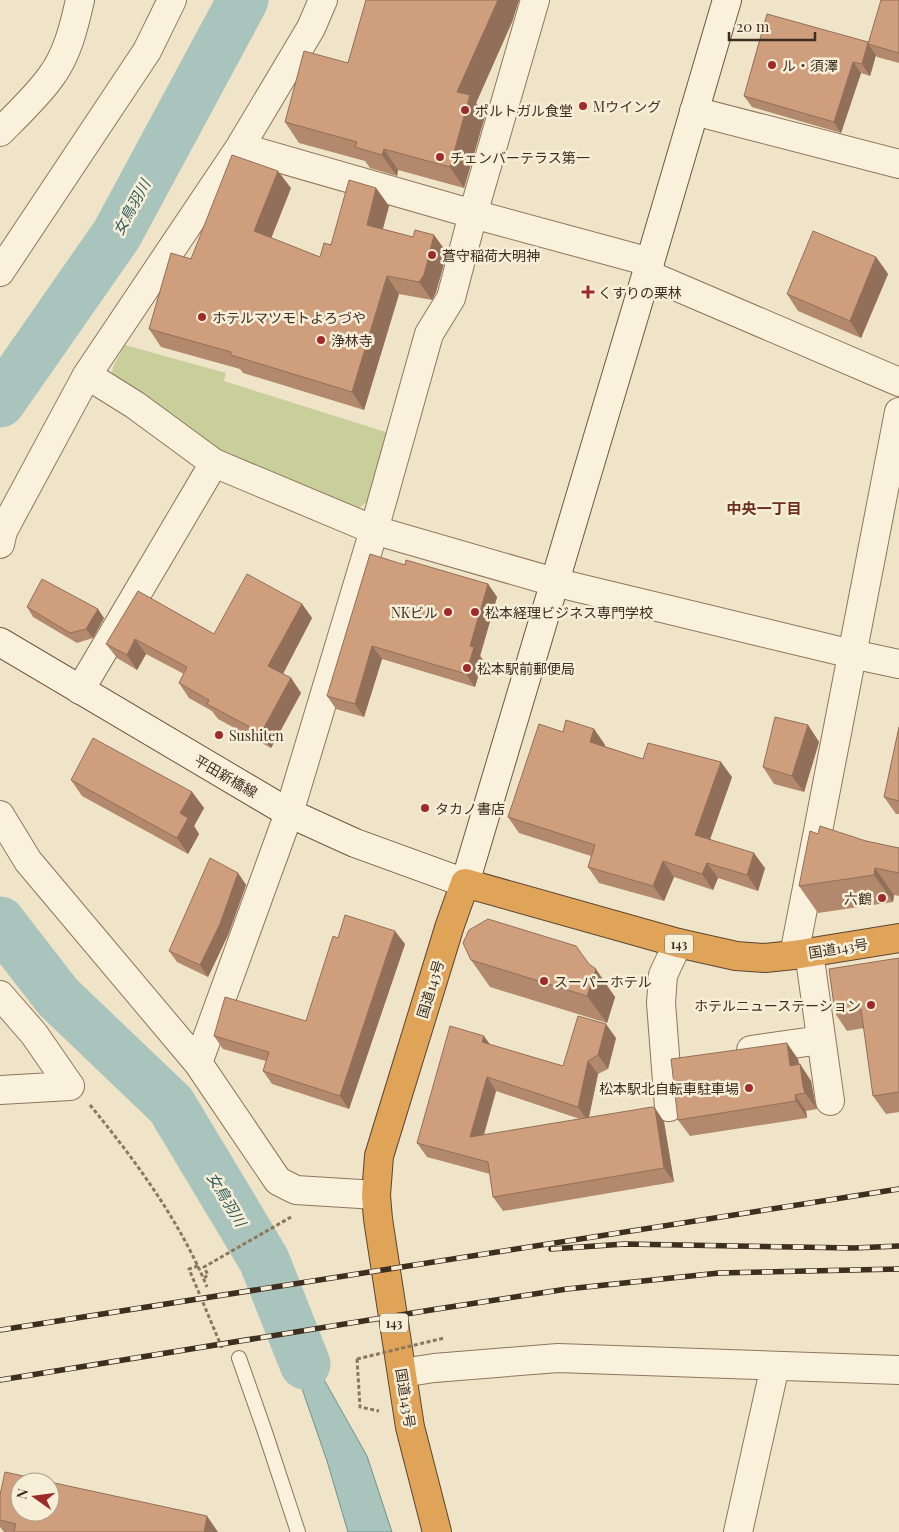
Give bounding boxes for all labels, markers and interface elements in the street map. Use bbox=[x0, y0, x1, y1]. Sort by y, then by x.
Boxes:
scale bar bbox=[729, 10, 815, 42]
text: 20 m bbox=[736, 16, 770, 36]
place label: ル・須澤 bbox=[782, 56, 838, 75]
marker: ル・須澤 bbox=[766, 59, 778, 71]
place label: Mウイング bbox=[593, 97, 661, 116]
marker: Mウイング bbox=[577, 100, 589, 112]
place label: ポルトガル食堂 bbox=[475, 101, 573, 120]
marker: ポルトガル食堂 bbox=[459, 104, 471, 116]
place label: チェンバーテラス第一 bbox=[450, 148, 590, 167]
marker: チェンバーテラス第一 bbox=[434, 151, 446, 163]
water label: 女鳥羽川 bbox=[108, 174, 155, 238]
place label: 蒼守稲荷大明神 bbox=[442, 246, 540, 265]
marker: 蒼守稲荷大明神 bbox=[426, 249, 438, 261]
place label: くすりの栗林 bbox=[598, 283, 682, 302]
marker: くすりの栗林 bbox=[582, 286, 594, 298]
place label: ホテルマツモトよろづや bbox=[212, 308, 366, 327]
marker: ホテルマツモトよろづや bbox=[196, 311, 208, 323]
place label: 浄林寺 bbox=[331, 331, 373, 350]
marker: 浄林寺 bbox=[315, 334, 327, 346]
district label: 中央一丁目 bbox=[726, 498, 802, 518]
place label: NKビル bbox=[391, 603, 438, 622]
place label: 松本経理ビジネス専門学校 bbox=[485, 603, 653, 622]
marker: NKビル bbox=[442, 606, 454, 618]
marker: 松本経理ビジネス専門学校 bbox=[469, 606, 481, 618]
place label: 松本駅前郵便局 bbox=[477, 659, 575, 678]
marker: 松本駅前郵便局 bbox=[461, 662, 473, 674]
place label: Sushiten bbox=[229, 726, 284, 745]
marker: Sushiten bbox=[213, 729, 225, 741]
street label: 平田新橋線 bbox=[191, 750, 261, 802]
place label: タカノ書店 bbox=[435, 799, 505, 818]
marker: タカノ書店 bbox=[419, 802, 431, 814]
place label: 六鶴 bbox=[844, 889, 872, 908]
marker: 六鶴 bbox=[876, 892, 888, 904]
road number: 143 bbox=[665, 934, 693, 954]
street label: 国道143号 bbox=[807, 934, 869, 962]
street label: 国道143号 bbox=[412, 957, 448, 1021]
place label: スーパーホテル bbox=[554, 972, 652, 991]
marker: スーパーホテル bbox=[538, 975, 550, 987]
place label: ホテルニューステーション bbox=[694, 996, 861, 1015]
marker: ホテルニューステーション bbox=[865, 999, 877, 1011]
place label: 松本駅北自転車駐車場 bbox=[599, 1079, 739, 1098]
marker: 松本駅北自転車駐車場 bbox=[743, 1082, 755, 1094]
water label: 女鳥羽川 bbox=[203, 1168, 252, 1232]
road number: 143 bbox=[380, 1314, 408, 1332]
street label: 国道143号 bbox=[392, 1367, 420, 1429]
north arrow bbox=[10, 1472, 60, 1522]
text: N bbox=[11, 1487, 32, 1501]

